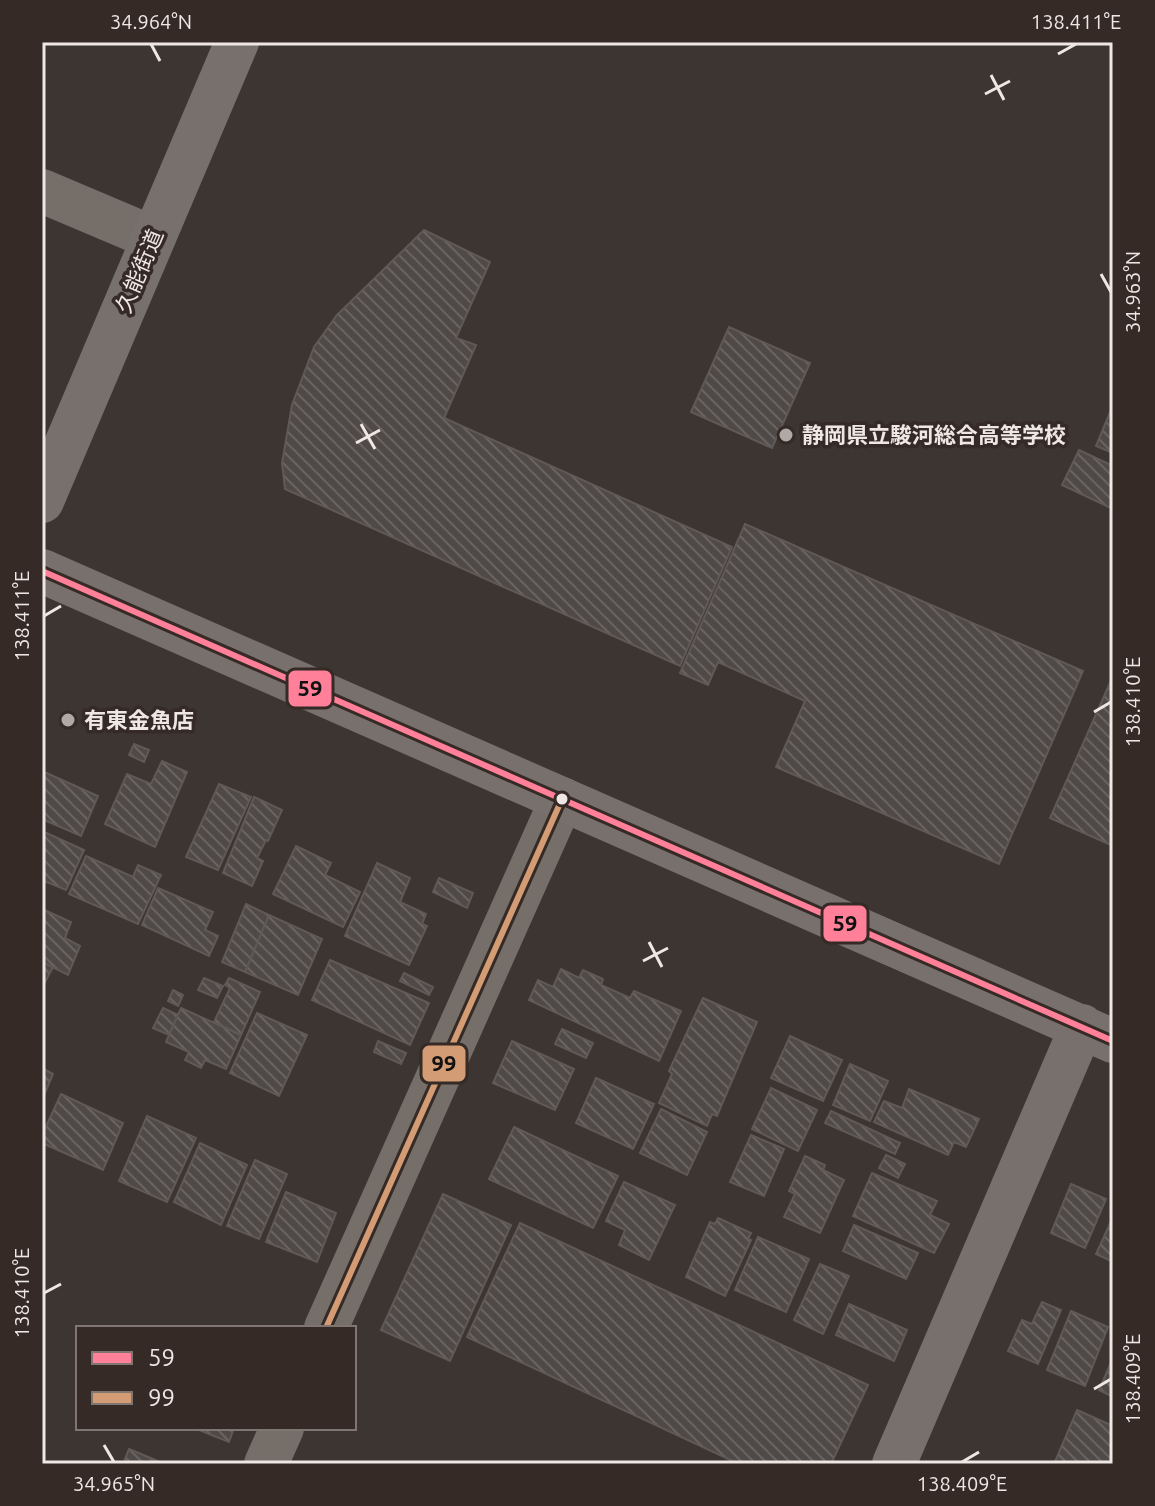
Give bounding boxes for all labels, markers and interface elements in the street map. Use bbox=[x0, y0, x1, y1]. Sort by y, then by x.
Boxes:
text: 34.964°N bbox=[110, 10, 192, 33]
text: 138.411°E bbox=[1031, 10, 1121, 33]
street label: 久能街道 bbox=[110, 225, 167, 316]
text: 34.963°N bbox=[1121, 251, 1144, 333]
place label: 静岡県立駿河総合高等学校 bbox=[802, 422, 1066, 447]
marker: 静岡県立駿河総合高等学校 bbox=[777, 426, 795, 444]
text: 138.411°E bbox=[10, 571, 33, 661]
text: 138.410°E bbox=[1121, 657, 1144, 747]
line badge: 59 bbox=[287, 669, 333, 708]
text: 59 bbox=[298, 675, 322, 700]
place label: 有東金魚店 bbox=[84, 707, 194, 732]
marker: 有東金魚店 bbox=[59, 711, 77, 729]
unlabelled marker bbox=[554, 791, 570, 807]
line badge: 59 bbox=[822, 904, 868, 943]
text: 59 bbox=[833, 910, 857, 935]
line badge: 99 bbox=[421, 1044, 467, 1083]
text: 99 bbox=[432, 1050, 456, 1075]
text: 138.410°E bbox=[10, 1248, 33, 1338]
legend bbox=[76, 1326, 356, 1430]
text: 138.409°E bbox=[1121, 1334, 1144, 1424]
text: 59 bbox=[148, 1344, 175, 1371]
text: 99 bbox=[148, 1384, 175, 1411]
text: 34.965°N bbox=[73, 1472, 155, 1495]
text: 138.409°E bbox=[917, 1472, 1007, 1495]

